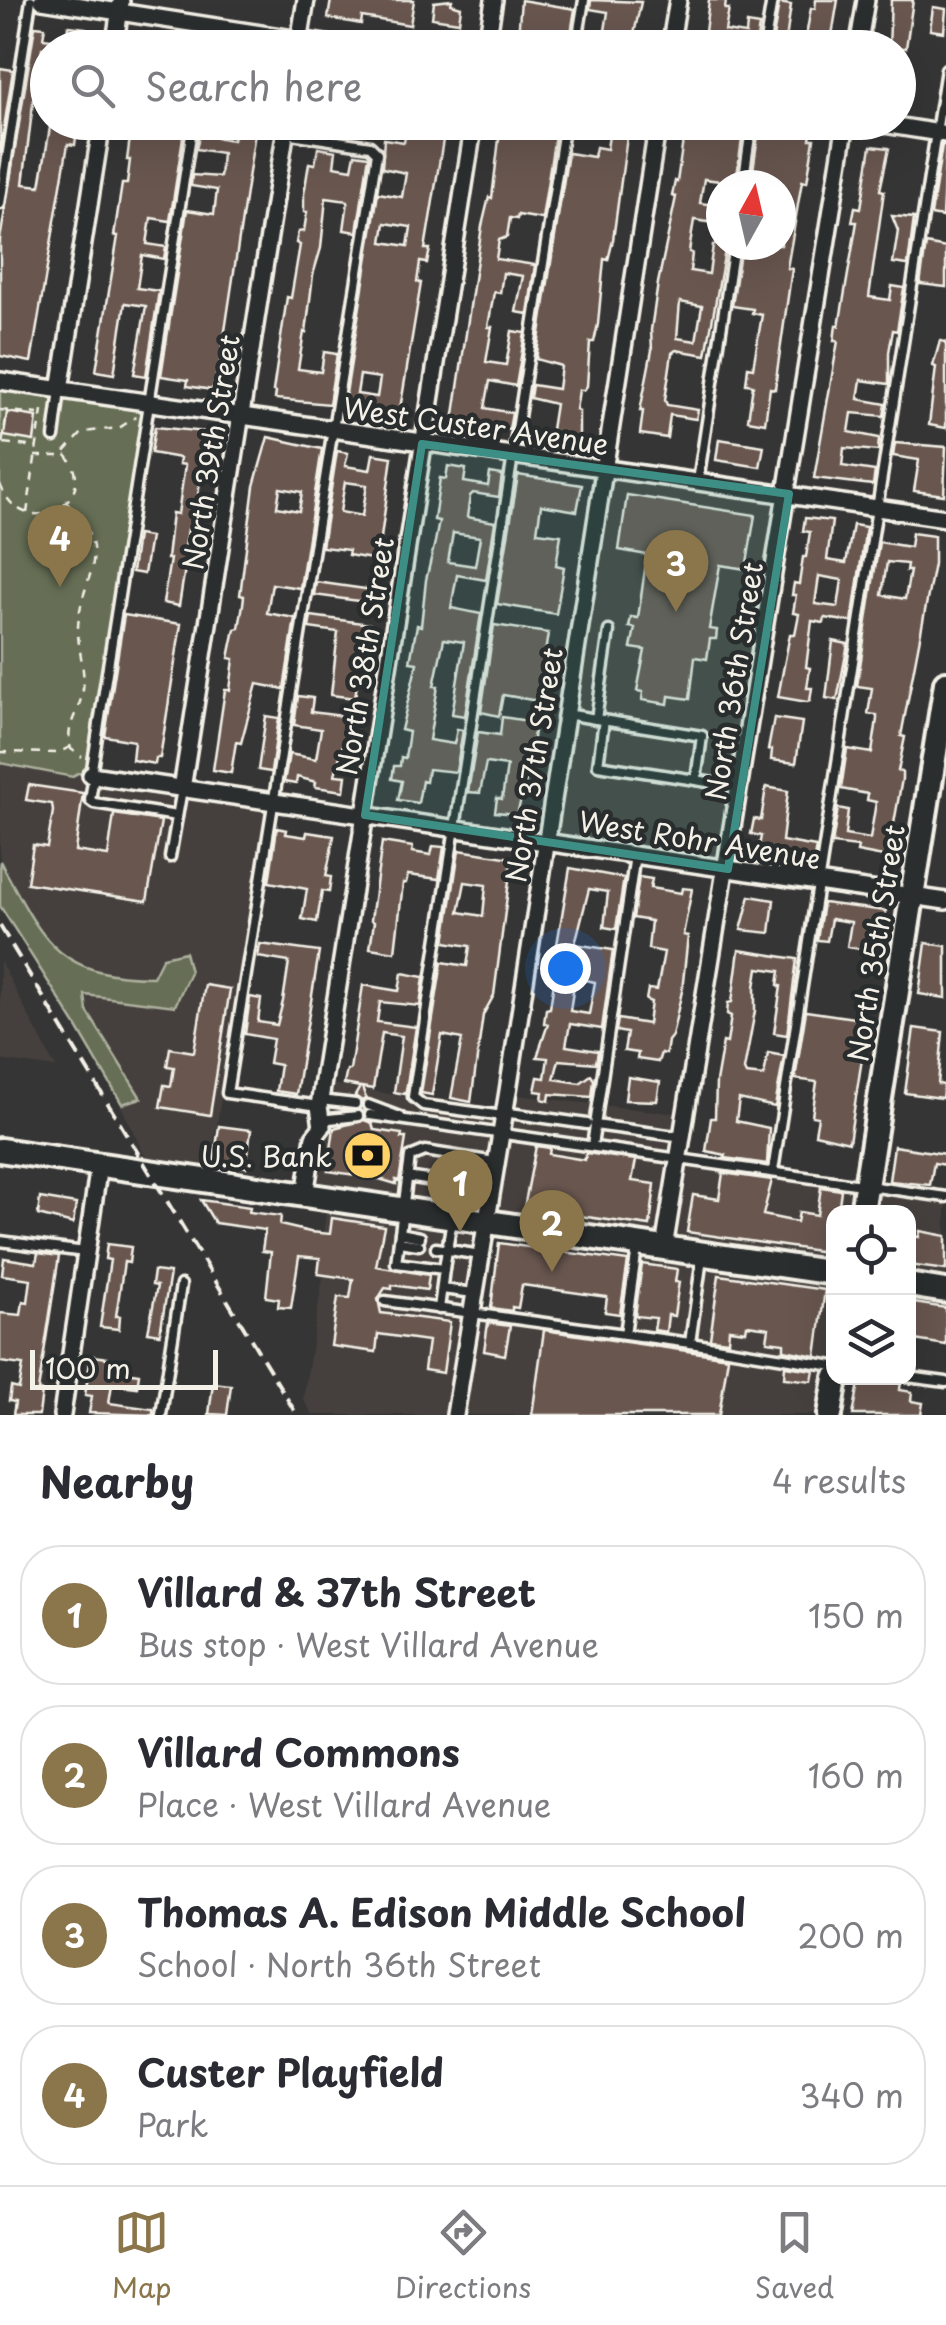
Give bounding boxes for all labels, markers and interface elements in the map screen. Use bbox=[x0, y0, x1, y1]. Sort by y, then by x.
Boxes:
search box bbox=[30, 30, 916, 140]
text: Search here bbox=[145, 57, 362, 114]
icon: search bbox=[65, 58, 120, 113]
north arrow bbox=[706, 170, 796, 260]
street label: North 39th Street bbox=[170, 331, 250, 573]
street label: West Custer Avenue bbox=[340, 385, 612, 465]
pin: 4 bbox=[28, 504, 92, 587]
pin: 3 bbox=[644, 530, 708, 612]
street label: North 38th Street bbox=[324, 534, 404, 778]
street label: North 36th Street bbox=[693, 559, 773, 803]
street label: North 37th Street bbox=[493, 645, 573, 885]
street label: West Rohr Avenue bbox=[576, 799, 824, 879]
street label: North 35th Street bbox=[835, 821, 915, 1065]
your location bbox=[540, 943, 591, 994]
bank icon: U.S. Bank bbox=[341, 1129, 393, 1181]
place label: U.S. Bank bbox=[201, 1134, 332, 1177]
pin: 1 bbox=[428, 1150, 492, 1232]
pin: 2 bbox=[520, 1190, 584, 1272]
map controls bbox=[826, 1205, 916, 1385]
button: locate bbox=[826, 1205, 916, 1295]
button: layers bbox=[826, 1295, 916, 1385]
scale bar bbox=[30, 1345, 218, 1390]
text: 100 m bbox=[45, 1346, 131, 1389]
text: Nearby bbox=[40, 1449, 194, 1512]
text: 4 results bbox=[772, 1456, 906, 1504]
text: Villard & 37th Street bbox=[137, 1563, 536, 1620]
text: 1 bbox=[67, 1591, 82, 1639]
text: 150 m bbox=[808, 1591, 904, 1639]
text: Bus stop · West Villard Avenue bbox=[137, 1620, 599, 1668]
text: Villard Commons bbox=[137, 1723, 460, 1780]
text: 2 bbox=[63, 1751, 86, 1799]
text: 160 m bbox=[808, 1751, 904, 1799]
text: Place · West Villard Avenue bbox=[137, 1780, 551, 1828]
text: Thomas A. Edison Middle School bbox=[137, 1883, 746, 1940]
text: 3 bbox=[64, 1911, 85, 1959]
text: 200 m bbox=[797, 1911, 904, 1959]
text: School · North 36th Street bbox=[137, 1940, 541, 1988]
text: Custer Playfield bbox=[137, 2043, 444, 2100]
text: 4 bbox=[64, 2071, 85, 2119]
text: 340 m bbox=[799, 2071, 904, 2119]
text: Park bbox=[137, 2100, 209, 2148]
tab: Map bbox=[112, 2205, 172, 2308]
tab: Directions bbox=[395, 2205, 531, 2308]
tab: Saved bbox=[755, 2205, 834, 2308]

